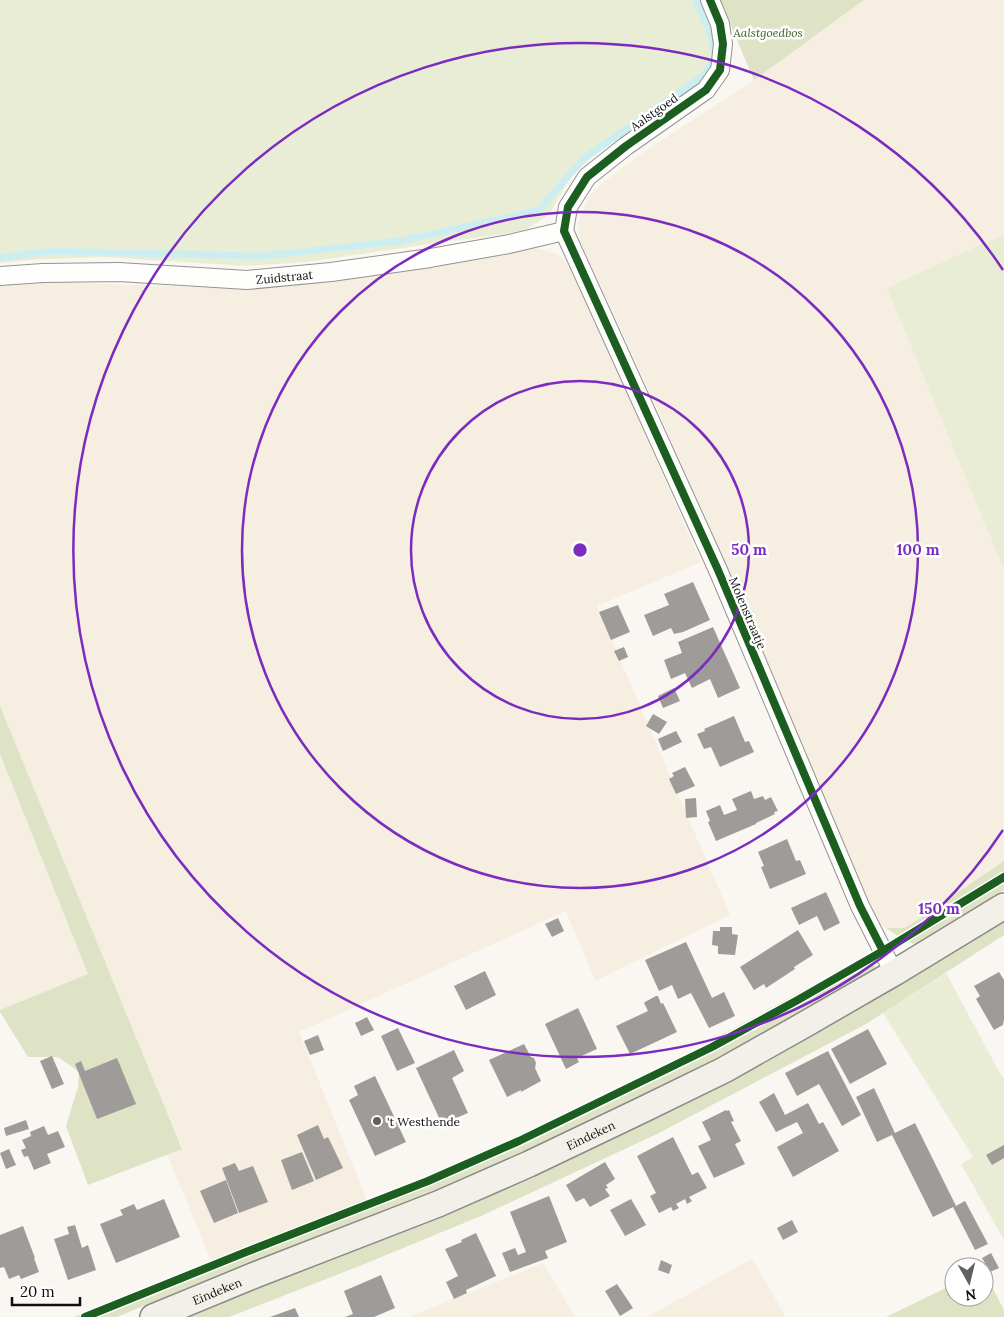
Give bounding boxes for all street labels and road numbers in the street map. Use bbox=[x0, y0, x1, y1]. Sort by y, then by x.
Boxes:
street label: Aalstgoed bbox=[626, 90, 681, 134]
street label: Zuidstraat bbox=[255, 266, 314, 287]
street label: Molenstraatje bbox=[726, 575, 770, 652]
street label: Eindeken bbox=[564, 1117, 617, 1153]
street label: Eindeken bbox=[190, 1274, 244, 1308]

